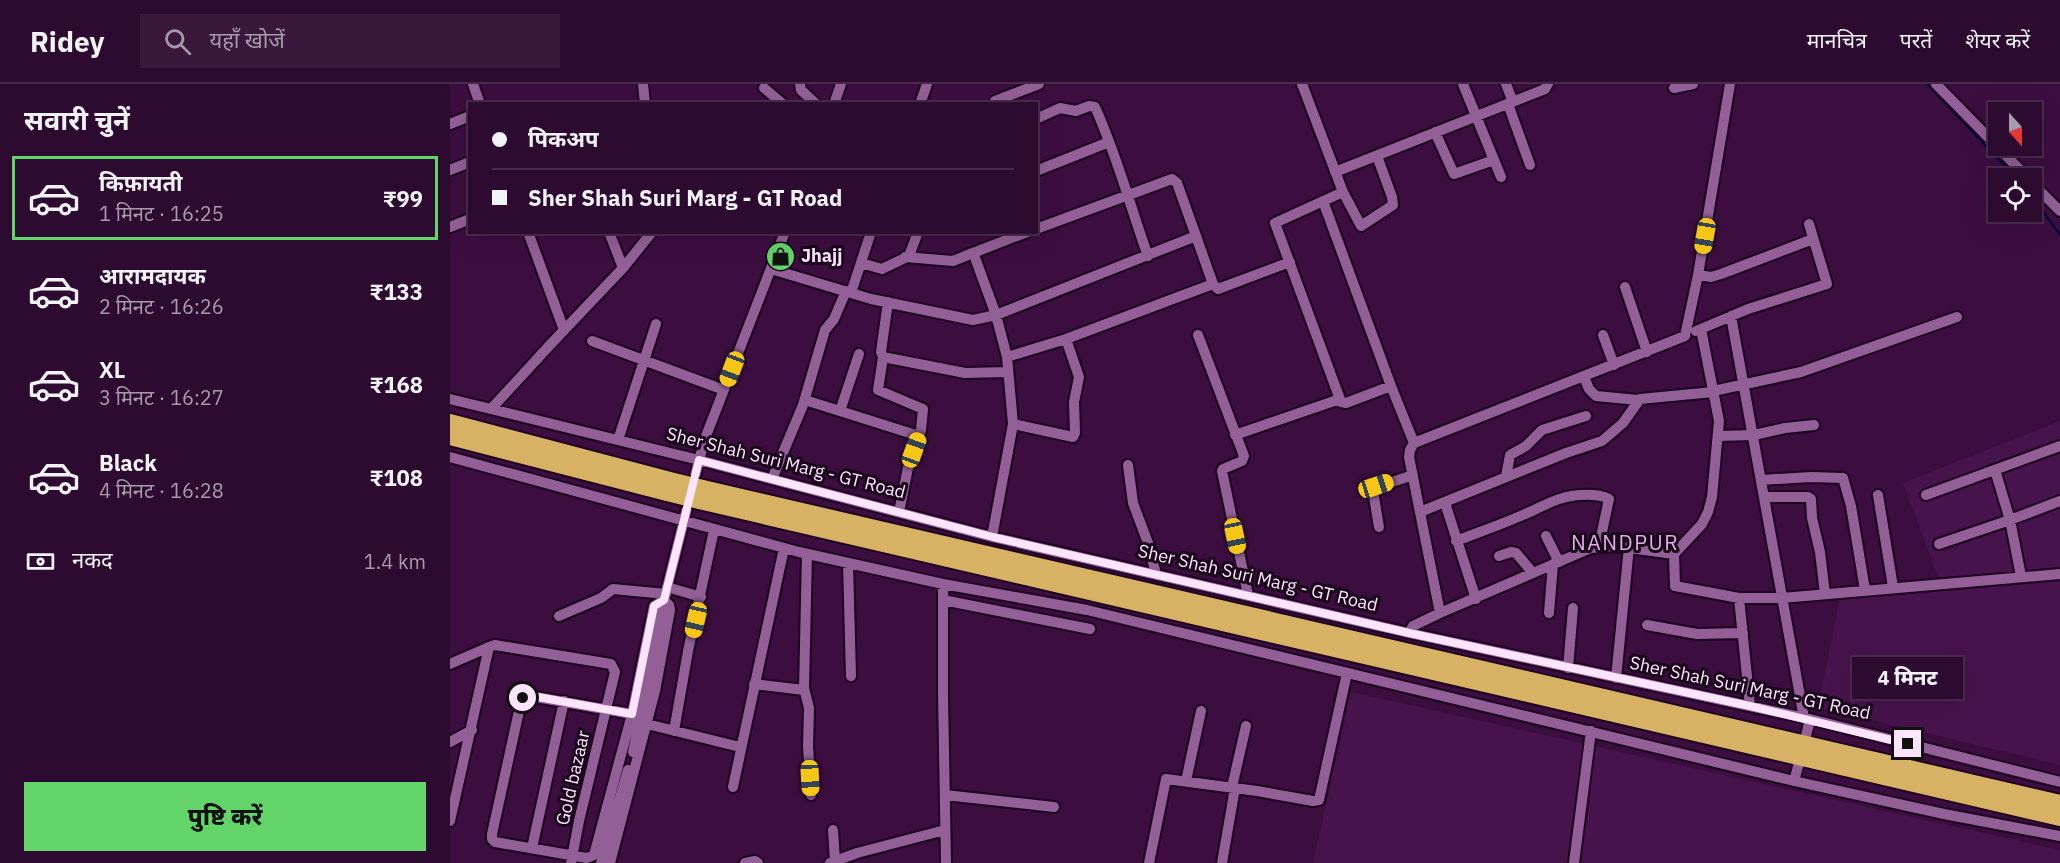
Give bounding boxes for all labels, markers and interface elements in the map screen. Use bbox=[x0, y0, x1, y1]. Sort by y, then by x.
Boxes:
search box bbox=[140, 14, 560, 68]
text: Ridey bbox=[30, 23, 104, 60]
icon: search bbox=[161, 25, 194, 58]
text: यहाँ खोजें bbox=[209, 25, 285, 54]
text: मानचित्र bbox=[1807, 26, 1867, 54]
text: परतें bbox=[1900, 26, 1932, 54]
text: शेयर करें bbox=[1965, 26, 2030, 54]
text: सवारी चुनें bbox=[24, 102, 130, 137]
north arrow bbox=[1988, 102, 2042, 156]
map controls bbox=[1988, 102, 2042, 222]
text: पिकअप bbox=[528, 124, 599, 153]
text: किफ़ायती bbox=[99, 168, 183, 197]
button: locate bbox=[1988, 168, 2042, 222]
icon: car bbox=[27, 171, 81, 225]
text: Sher Shah Suri Marg - GT Road bbox=[528, 183, 843, 212]
text: ₹99 bbox=[383, 184, 423, 213]
text: 1 मिनट · 16:25 bbox=[99, 200, 224, 227]
car bbox=[1693, 217, 1717, 255]
shop icon: Jhajj bbox=[764, 240, 796, 272]
place label: Jhajj bbox=[801, 244, 842, 267]
text: आरामदायक bbox=[99, 261, 206, 290]
icon: car bbox=[27, 264, 81, 318]
text: ₹133 bbox=[370, 277, 423, 306]
text: 2 मिनट · 16:26 bbox=[99, 293, 224, 320]
car bbox=[717, 349, 747, 389]
text: XL bbox=[99, 355, 125, 384]
icon: car bbox=[27, 357, 81, 411]
text: ₹168 bbox=[370, 370, 423, 399]
text: 3 मिनट · 16:27 bbox=[99, 384, 224, 411]
street label: Sher Shah Suri Marg - GT Road bbox=[664, 422, 908, 503]
car bbox=[899, 430, 929, 470]
text: Black bbox=[99, 448, 157, 477]
icon: car bbox=[27, 450, 81, 504]
text: ₹108 bbox=[370, 463, 423, 492]
car bbox=[1356, 472, 1396, 500]
text: 4 मिनट · 16:28 bbox=[99, 477, 224, 504]
car bbox=[1222, 517, 1248, 555]
district label: NANDPUR bbox=[1571, 528, 1679, 556]
street label: Sher Shah Suri Marg - GT Road bbox=[1136, 539, 1380, 616]
icon: cash bbox=[24, 545, 57, 578]
text: नकद bbox=[72, 545, 113, 574]
text: 1.4 km bbox=[364, 548, 426, 575]
car bbox=[683, 600, 709, 640]
street label: Sher Shah Suri Marg - GT Road bbox=[1628, 651, 1873, 724]
callout: 4 मिनट bbox=[1852, 657, 1964, 699]
text: 4 मिनट bbox=[1878, 664, 1937, 691]
route start bbox=[509, 684, 536, 711]
street label: Gold bazaar bbox=[550, 728, 595, 827]
route end bbox=[1894, 730, 1921, 757]
car bbox=[800, 760, 820, 796]
button: पुष्टि करें bbox=[24, 782, 426, 851]

